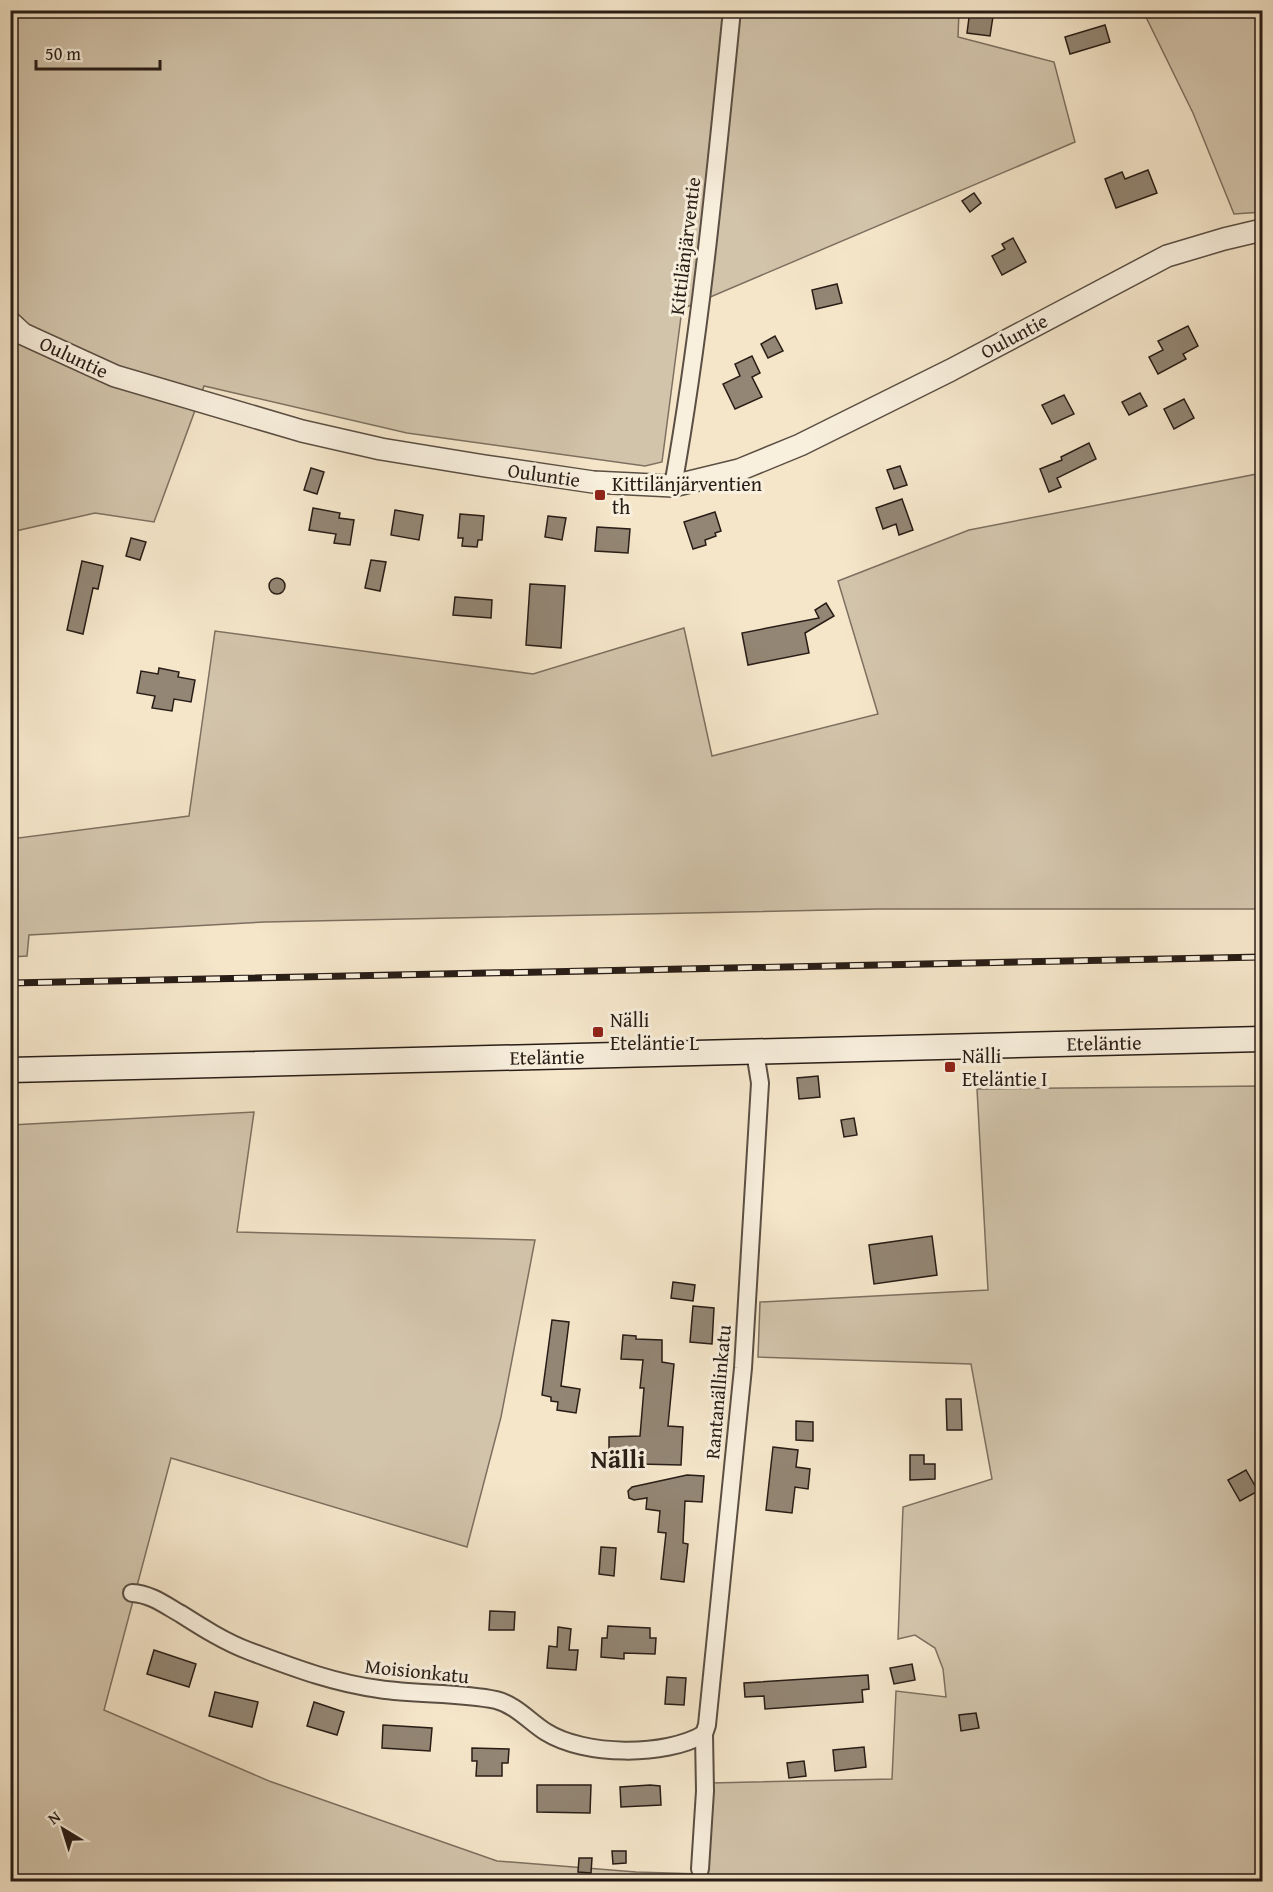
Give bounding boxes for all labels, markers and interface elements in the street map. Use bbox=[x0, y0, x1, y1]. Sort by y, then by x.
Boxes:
scale bar bbox=[36, 33, 160, 71]
text: 50 m bbox=[45, 40, 81, 67]
street label: Kittilänjärventie bbox=[662, 175, 707, 317]
street label: Ouluntie bbox=[975, 306, 1053, 365]
street label: Ouluntie bbox=[35, 328, 113, 385]
street label: Ouluntie bbox=[506, 455, 582, 494]
place label: Kittilänjärventien th bbox=[612, 469, 762, 521]
marker: Kittilänjärventien th bbox=[593, 488, 607, 502]
place label: Nälli Eteläntie L bbox=[610, 1005, 699, 1057]
marker: Nälli Eteläntie L bbox=[591, 1025, 605, 1039]
street label: Eteläntie bbox=[1066, 1027, 1142, 1058]
street label: Eteläntie bbox=[509, 1041, 585, 1072]
place label: Nälli Eteläntie I bbox=[962, 1041, 1047, 1093]
marker: Nälli Eteläntie I bbox=[943, 1060, 957, 1074]
street label: Rantanällinkatu bbox=[697, 1323, 738, 1460]
district label: Nälli bbox=[591, 1439, 645, 1478]
street label: Moisionkatu bbox=[363, 1651, 471, 1690]
north arrow bbox=[33, 1799, 93, 1859]
text: N bbox=[42, 1804, 66, 1830]

